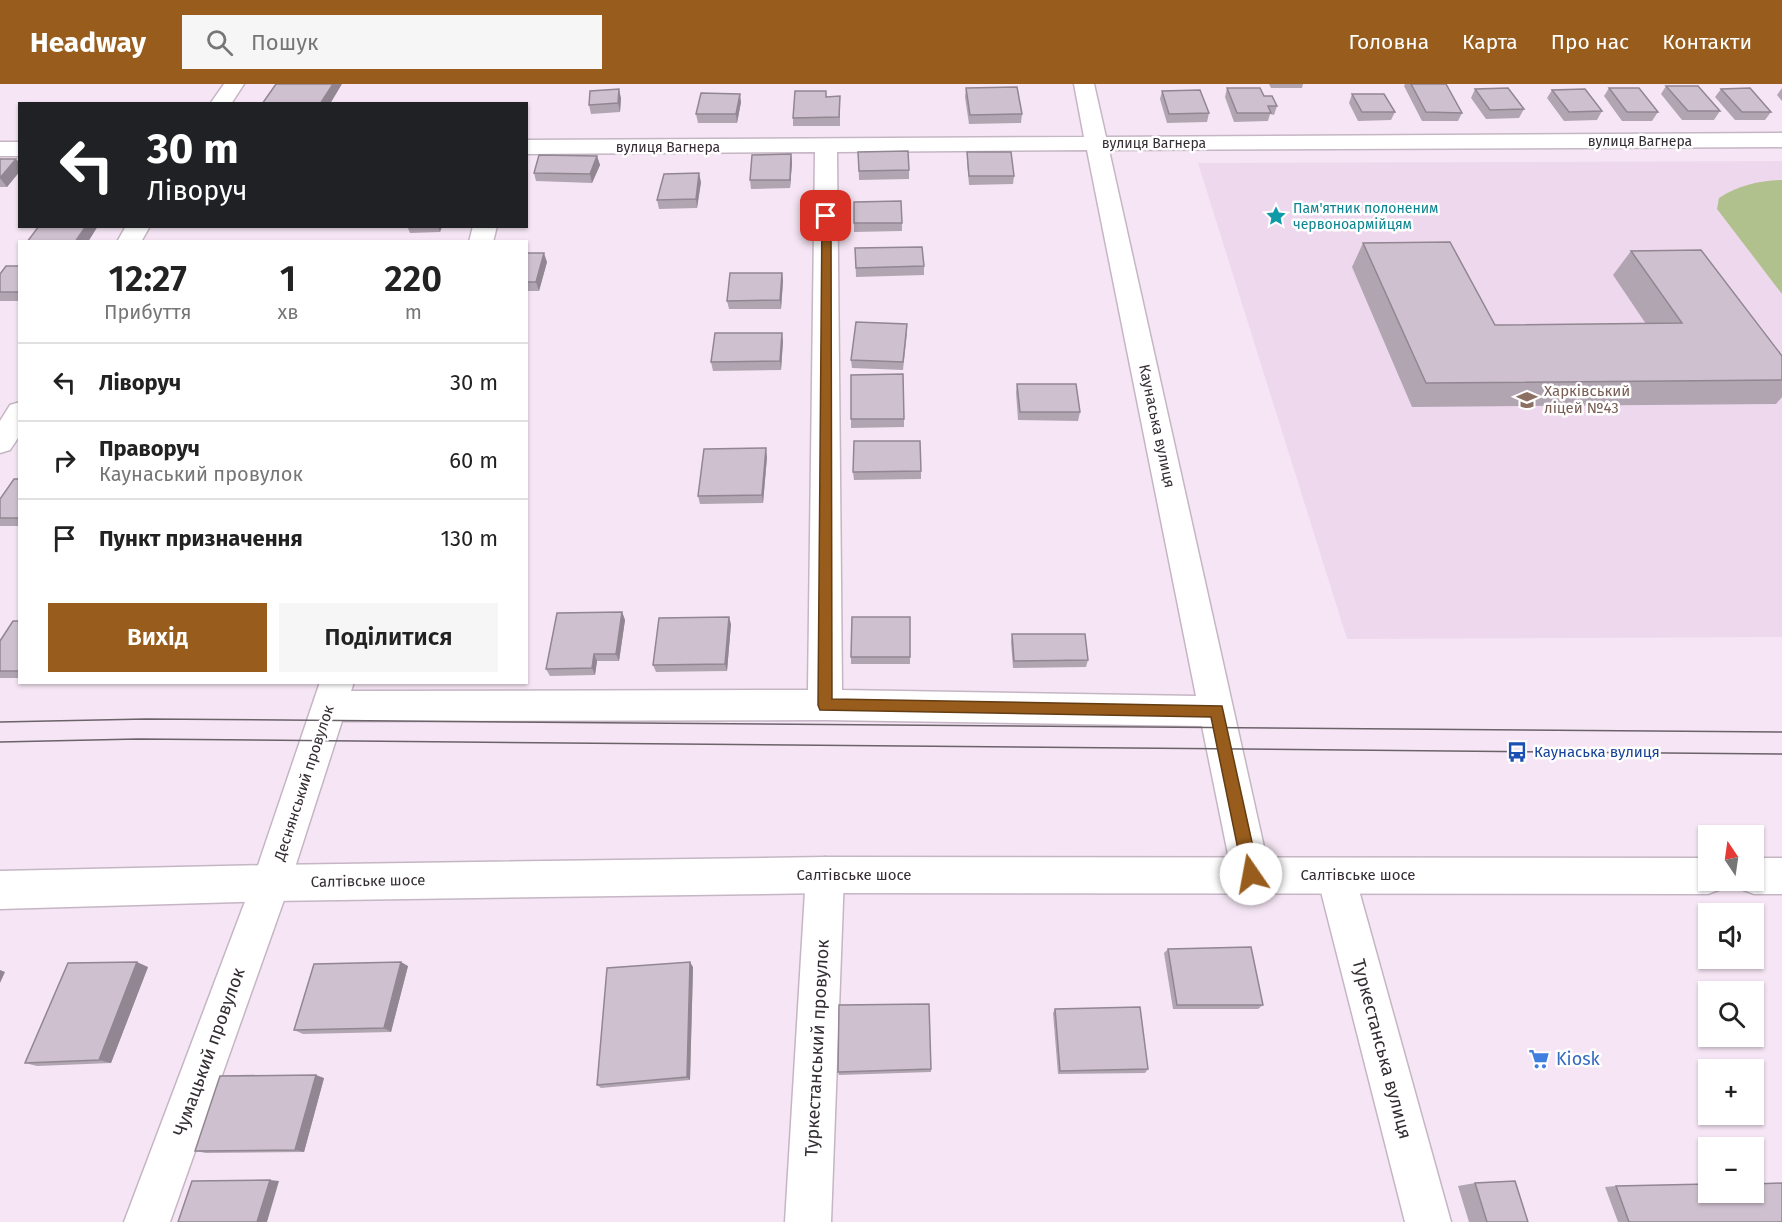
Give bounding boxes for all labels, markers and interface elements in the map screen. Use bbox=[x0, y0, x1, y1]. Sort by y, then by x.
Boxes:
search box bbox=[182, 15, 602, 69]
text: Headway bbox=[30, 26, 146, 59]
icon: search bbox=[203, 26, 236, 59]
text: Пошук bbox=[251, 29, 318, 56]
text: Головна bbox=[1348, 29, 1429, 55]
text: Карта bbox=[1462, 29, 1518, 55]
text: Про нас bbox=[1551, 29, 1629, 55]
text: Контакти bbox=[1662, 29, 1752, 55]
text: 30 m bbox=[147, 124, 239, 174]
icon: left bbox=[48, 126, 126, 204]
street label: вулиця Вагнера bbox=[1588, 133, 1692, 150]
street label: вулиця Вагнера bbox=[1102, 135, 1206, 152]
street label: вулиця Вагнера bbox=[616, 139, 720, 156]
text: Ліворуч bbox=[147, 175, 247, 207]
pin bbox=[800, 190, 851, 241]
icon: arrive bbox=[809, 199, 842, 232]
place label: Пам'ятник полоненим червоноармійцям bbox=[1293, 200, 1439, 233]
place icon: Пам'ятник полоненим червоноармійцям bbox=[1264, 204, 1288, 228]
text: 12:27 bbox=[109, 257, 187, 301]
text: 1 bbox=[280, 257, 296, 301]
text: 220 bbox=[384, 257, 442, 301]
text: Прибуття bbox=[104, 300, 192, 324]
text: хв bbox=[277, 300, 298, 324]
text: m bbox=[405, 300, 422, 324]
street label: Каунаська вулиця bbox=[1135, 363, 1179, 489]
icon: left bbox=[48, 366, 81, 399]
text: Ліворуч bbox=[99, 369, 181, 396]
text: 30 m bbox=[450, 369, 498, 396]
place label: Харківський ліцей №43 bbox=[1544, 382, 1630, 417]
school or university icon: Харківський ліцей №43 bbox=[1515, 388, 1539, 412]
text: Праворуч bbox=[99, 435, 200, 462]
icon: right bbox=[48, 444, 81, 477]
text: 60 m bbox=[449, 447, 498, 474]
text: Каунаський провулок bbox=[99, 462, 303, 486]
icon: arrive bbox=[48, 522, 81, 555]
text: Пункт призначення bbox=[99, 525, 303, 552]
text: 130 m bbox=[441, 525, 498, 552]
button: Вихід bbox=[48, 603, 267, 672]
button: Поділитися bbox=[279, 603, 498, 672]
street label: Деснянський провулок bbox=[270, 703, 338, 864]
bus stop icon: Каунаська вулиця bbox=[1505, 740, 1529, 764]
place label: Каунаська вулиця bbox=[1534, 743, 1660, 761]
north arrow bbox=[1698, 825, 1764, 891]
map controls bbox=[1698, 825, 1764, 1203]
position arrow bbox=[1219, 842, 1283, 906]
street label: Салтівське шосе bbox=[797, 866, 911, 884]
street label: Салтівське шосе bbox=[1301, 866, 1415, 884]
street label: Салтівське шосе bbox=[310, 871, 426, 891]
button: sound bbox=[1698, 903, 1764, 969]
street label: Туркестанський провулок bbox=[800, 938, 834, 1157]
street label: Туркестанська вулиця bbox=[1347, 957, 1417, 1141]
street label: Чумацький провулок bbox=[168, 964, 250, 1139]
button: search bbox=[1698, 981, 1764, 1047]
supermarket icon: Kiosk bbox=[1527, 1047, 1551, 1071]
place label: Kiosk bbox=[1556, 1048, 1601, 1070]
button: + bbox=[1698, 1059, 1764, 1125]
button: − bbox=[1698, 1137, 1764, 1203]

